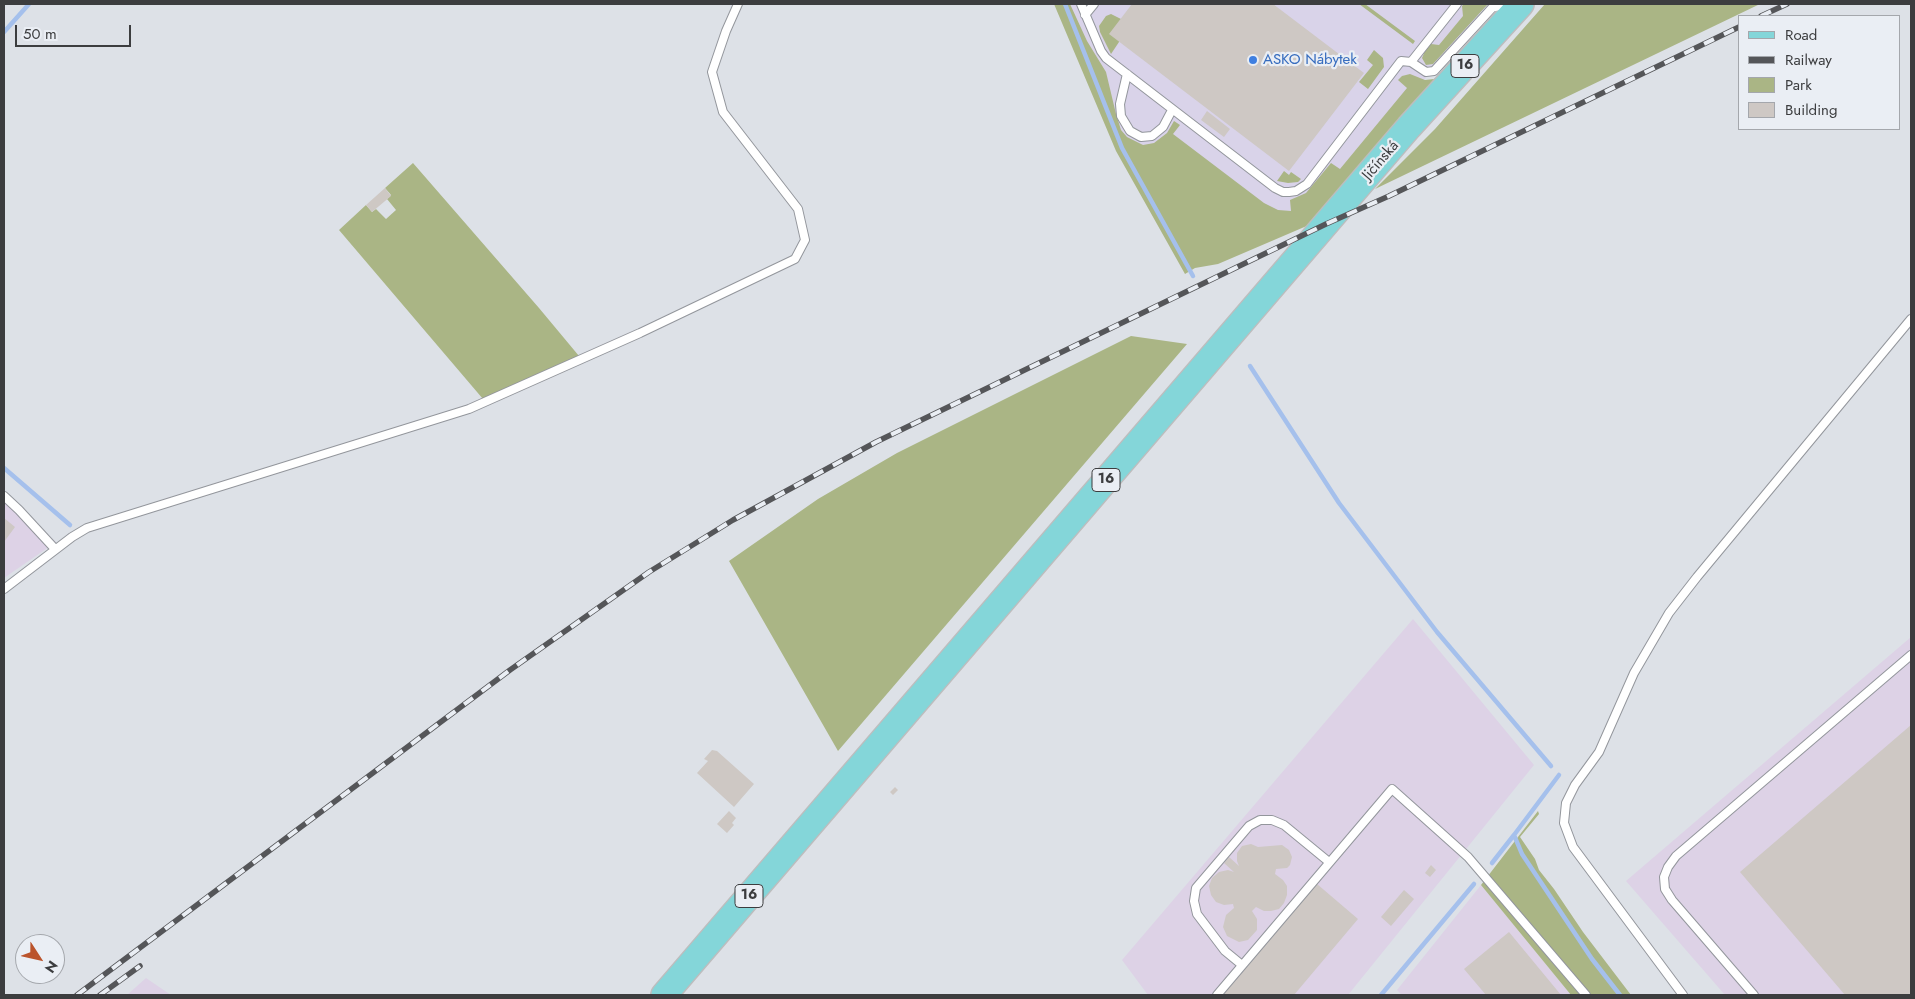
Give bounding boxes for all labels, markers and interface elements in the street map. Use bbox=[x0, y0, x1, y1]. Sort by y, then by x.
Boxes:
scale bar bbox=[18, 15, 134, 47]
legend bbox=[1738, 15, 1900, 130]
text: 50 m bbox=[23, 23, 57, 45]
text: Road bbox=[1785, 24, 1817, 46]
text: Railway bbox=[1785, 49, 1832, 71]
place label: ASKO Nábytek bbox=[1263, 51, 1357, 69]
marker: ASKO Nábytek bbox=[1247, 54, 1259, 66]
road number: 16 bbox=[1451, 54, 1479, 78]
text: Park bbox=[1785, 74, 1812, 96]
text: Building bbox=[1785, 99, 1837, 121]
street label: Jičínská bbox=[1359, 138, 1403, 184]
road number: 16 bbox=[1092, 468, 1120, 492]
road number: 16 bbox=[735, 884, 763, 908]
north arrow bbox=[15, 934, 65, 984]
text: N bbox=[40, 957, 63, 977]

